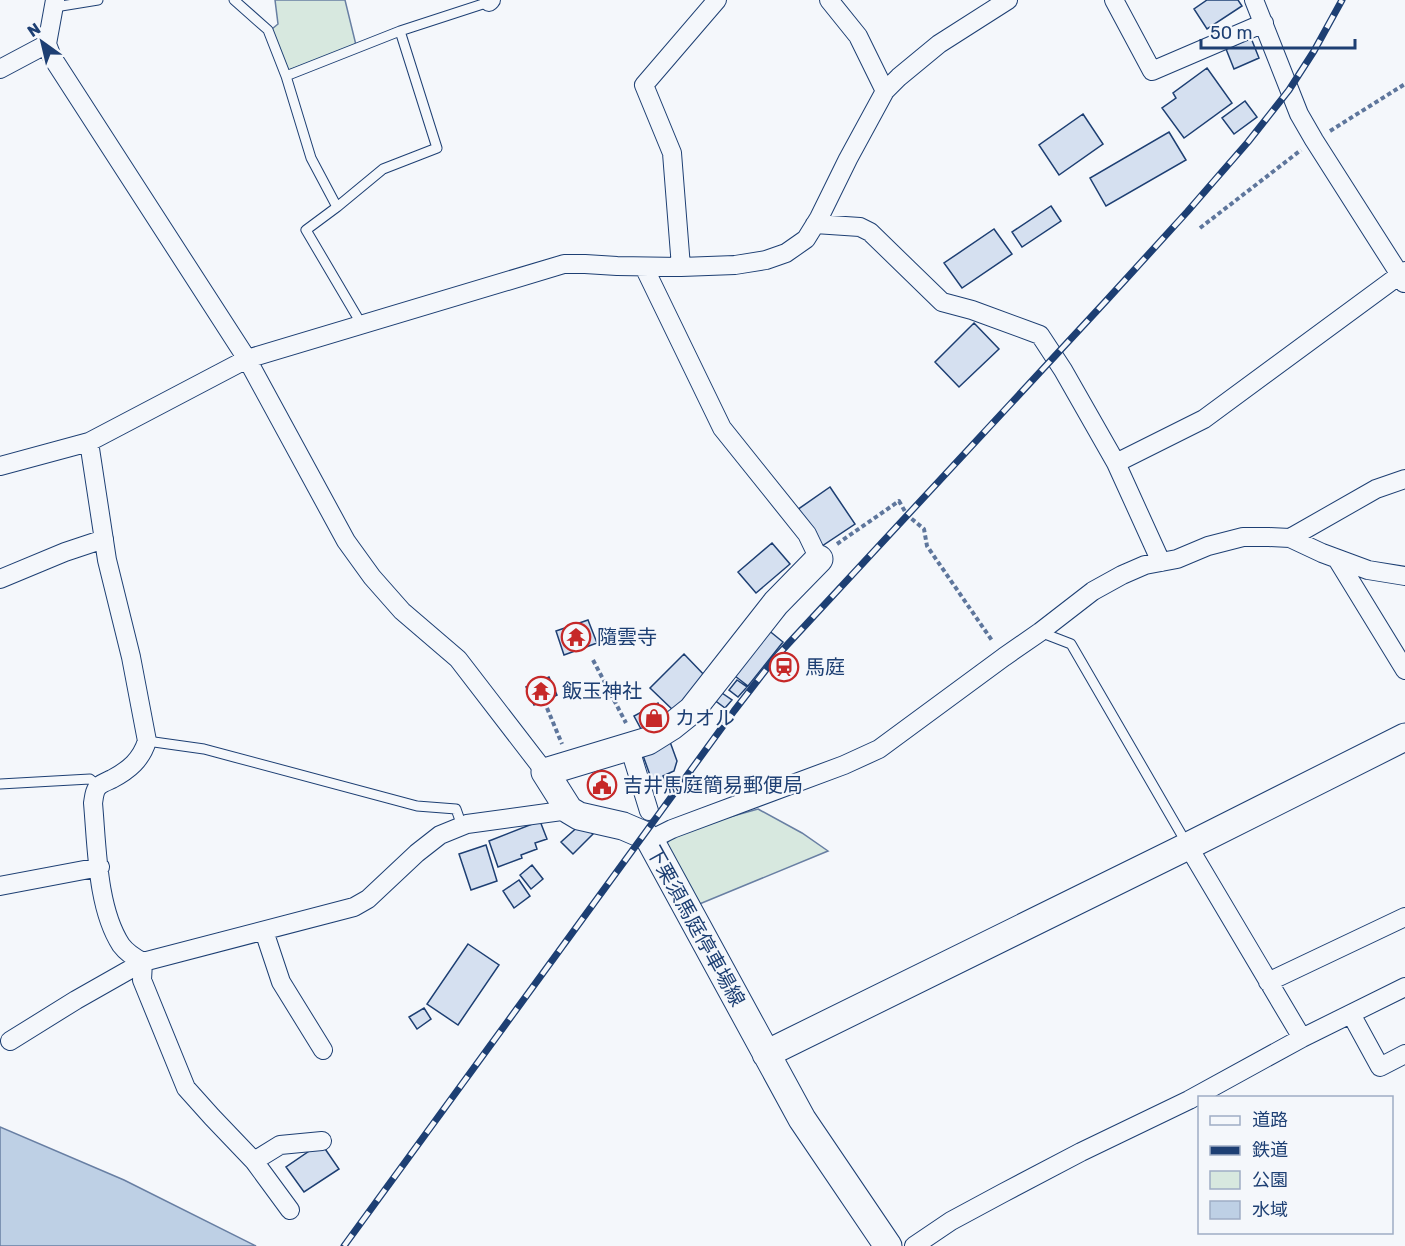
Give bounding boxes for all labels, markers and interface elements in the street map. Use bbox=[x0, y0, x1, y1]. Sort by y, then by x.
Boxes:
north arrow bbox=[12, 12, 72, 72]
scale bar bbox=[1201, 12, 1356, 50]
text: N bbox=[24, 19, 44, 41]
text: 50 m bbox=[1210, 22, 1253, 44]
temple icon: 隨雲寺 bbox=[560, 621, 592, 653]
place label: 隨雲寺 bbox=[597, 625, 657, 649]
station icon: 馬庭 bbox=[768, 651, 800, 683]
place label: 馬庭 bbox=[805, 655, 845, 679]
temple icon: 飯玉神社 bbox=[525, 675, 557, 707]
place label: 飯玉神社 bbox=[562, 679, 642, 703]
shop icon: カオル bbox=[638, 702, 670, 734]
place label: カオル bbox=[675, 706, 735, 730]
public building icon: 吉井馬庭簡易郵便局 bbox=[586, 769, 618, 801]
place label: 吉井馬庭簡易郵便局 bbox=[623, 773, 803, 797]
street label: 下栗須馬庭停車場線 bbox=[642, 841, 750, 1011]
legend bbox=[1198, 1096, 1393, 1234]
text: 道路 bbox=[1252, 1109, 1288, 1131]
text: 鉄道 bbox=[1252, 1139, 1288, 1161]
text: 公園 bbox=[1252, 1169, 1288, 1191]
text: 水域 bbox=[1252, 1199, 1288, 1221]

